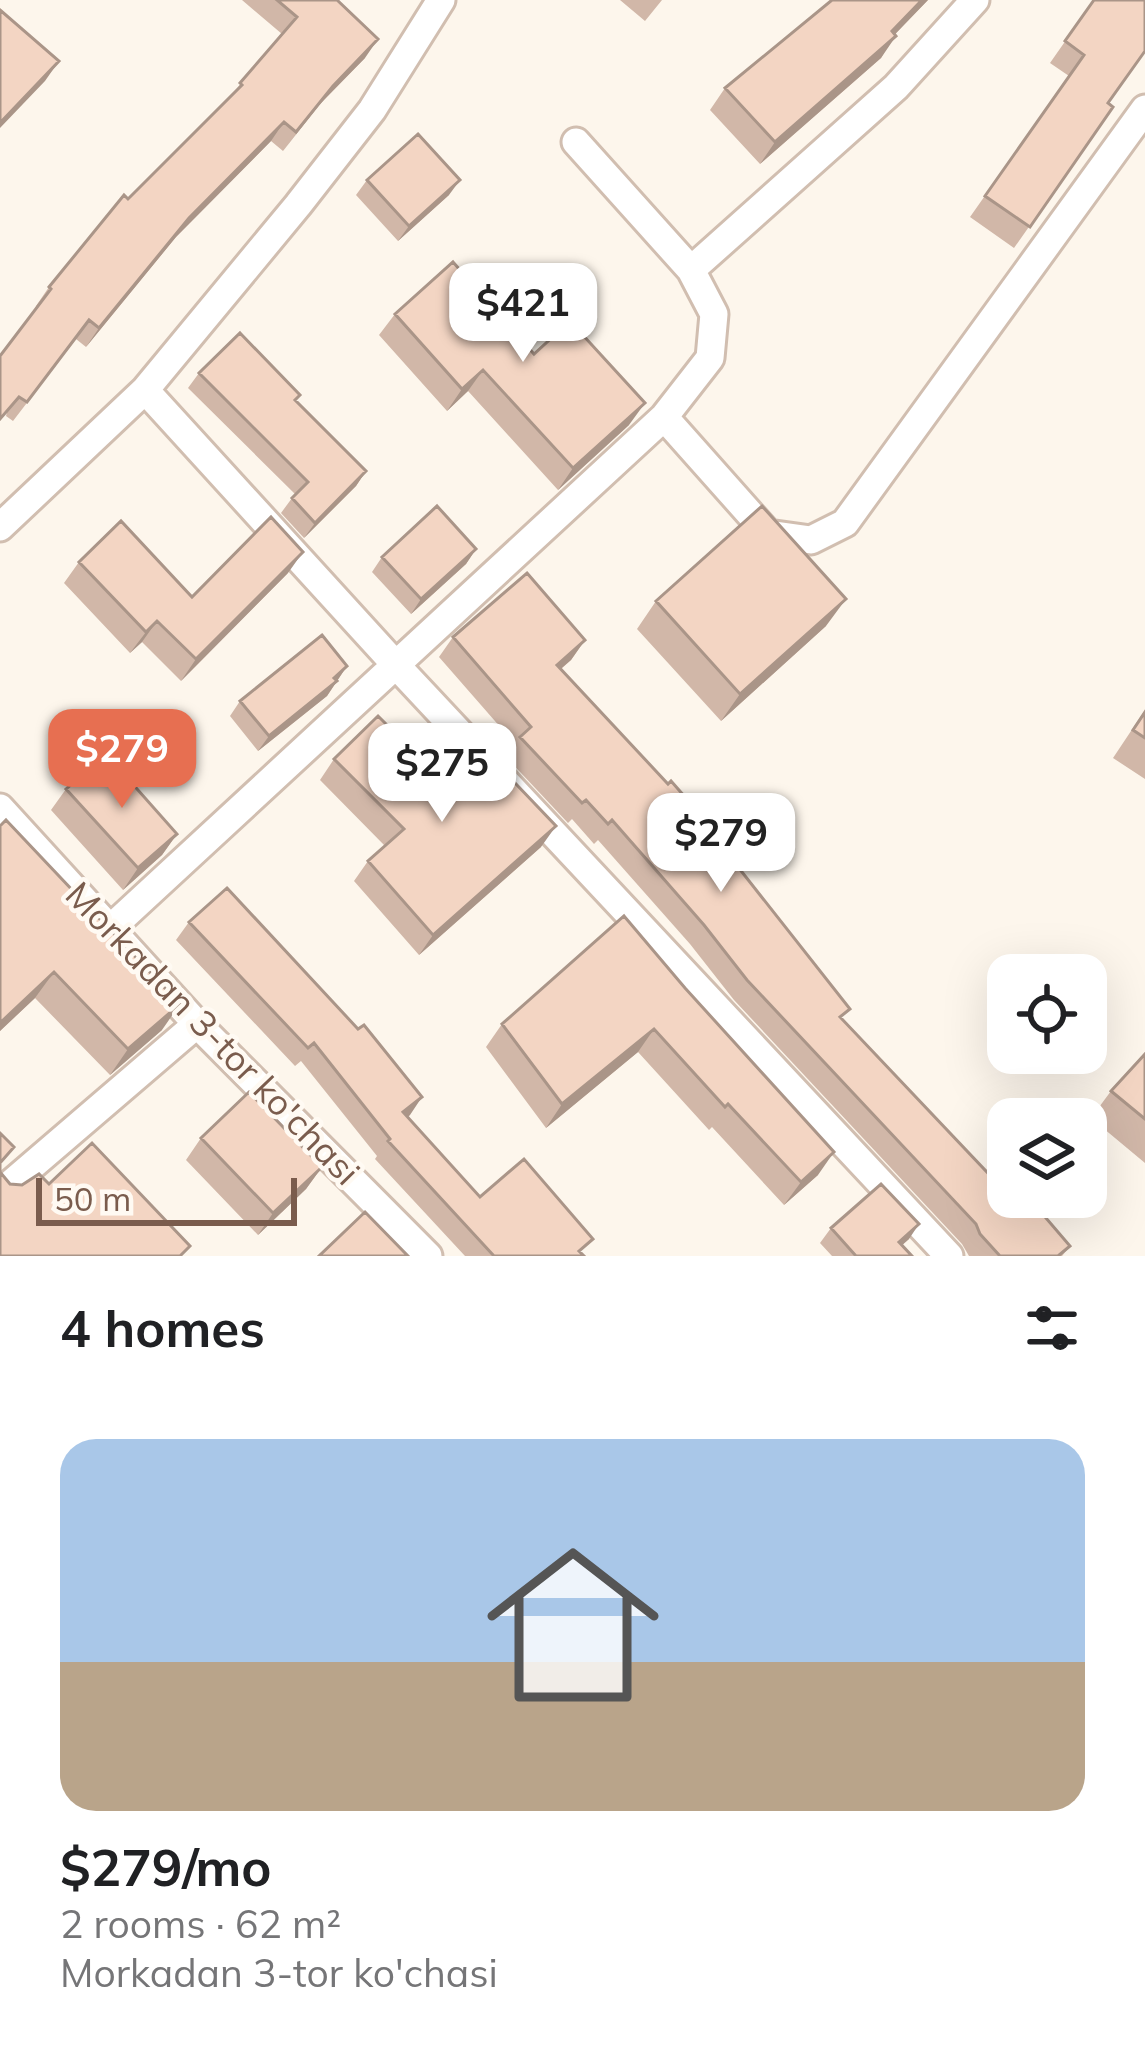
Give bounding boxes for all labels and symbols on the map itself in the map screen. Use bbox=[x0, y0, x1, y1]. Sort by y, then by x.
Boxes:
pin: $421 bbox=[452, 263, 594, 365]
pin: $279 bbox=[51, 709, 193, 811]
pin: $275 bbox=[371, 723, 513, 825]
pin: $279 bbox=[650, 793, 792, 895]
street label: Morkadan 3-tor ko'chasi bbox=[57, 872, 370, 1194]
scale bar bbox=[36, 1172, 297, 1225]

